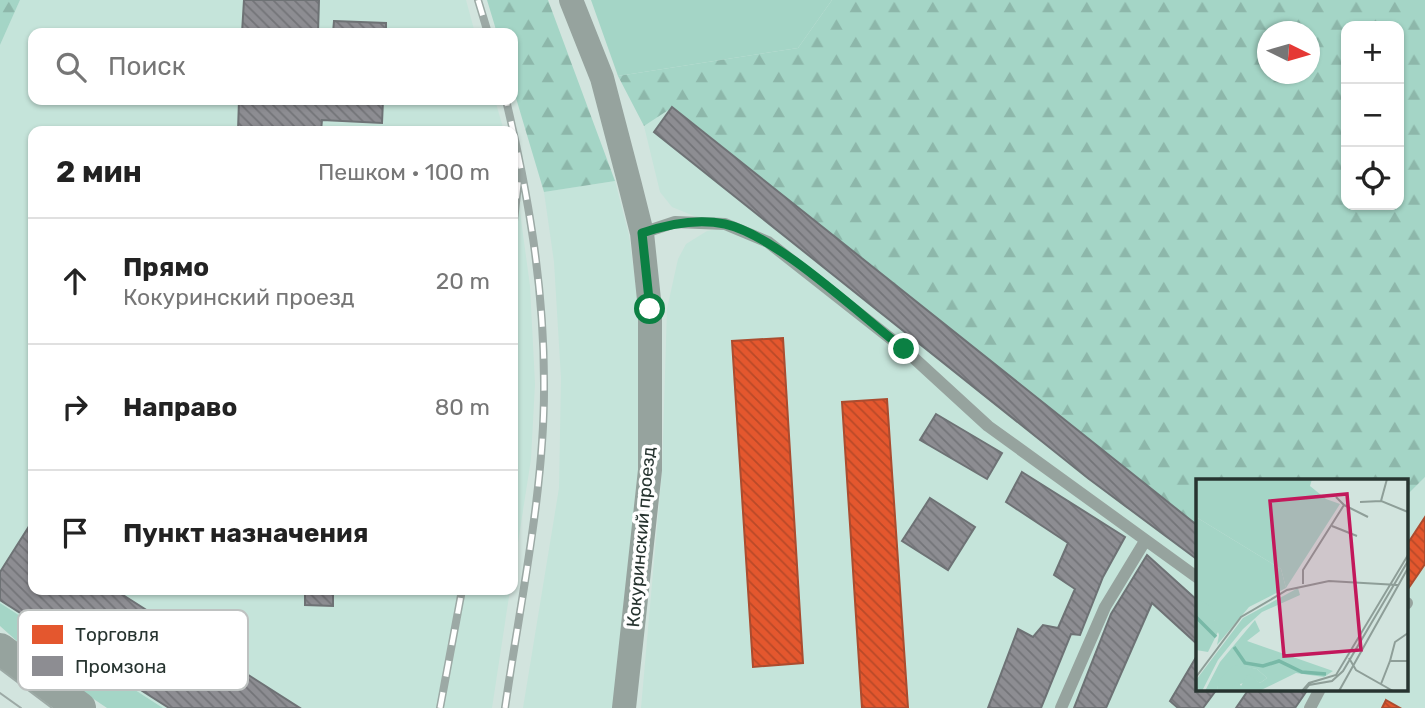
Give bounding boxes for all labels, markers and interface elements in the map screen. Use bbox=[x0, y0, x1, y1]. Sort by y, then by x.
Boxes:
north arrow bbox=[1257, 21, 1320, 84]
map controls bbox=[1341, 21, 1404, 210]
button: + bbox=[1341, 21, 1404, 84]
search box bbox=[28, 28, 518, 105]
icon: search bbox=[52, 48, 90, 86]
text: Поиск bbox=[108, 51, 186, 82]
button: − bbox=[1341, 84, 1404, 147]
button: locate bbox=[1341, 147, 1404, 210]
text: 2 мин bbox=[56, 154, 142, 190]
text: Пешком · 100 m bbox=[318, 158, 490, 186]
text: Прямо bbox=[123, 252, 209, 283]
icon: ahead bbox=[56, 262, 94, 300]
text: 20 m bbox=[436, 267, 490, 295]
text: Кокуринский проезд bbox=[123, 283, 355, 311]
route start bbox=[634, 293, 665, 324]
route end bbox=[888, 333, 919, 364]
icon: right bbox=[56, 388, 94, 426]
text: Направо bbox=[123, 392, 237, 423]
text: 80 m bbox=[435, 393, 490, 421]
street label: Кокуринский проезд bbox=[622, 446, 660, 628]
inset map bbox=[1196, 479, 1408, 690]
icon: arrive bbox=[56, 514, 94, 552]
text: Пункт назначения bbox=[123, 518, 368, 549]
legend bbox=[18, 610, 248, 690]
text: Торговля bbox=[75, 623, 159, 646]
text: Промзона bbox=[75, 655, 166, 678]

